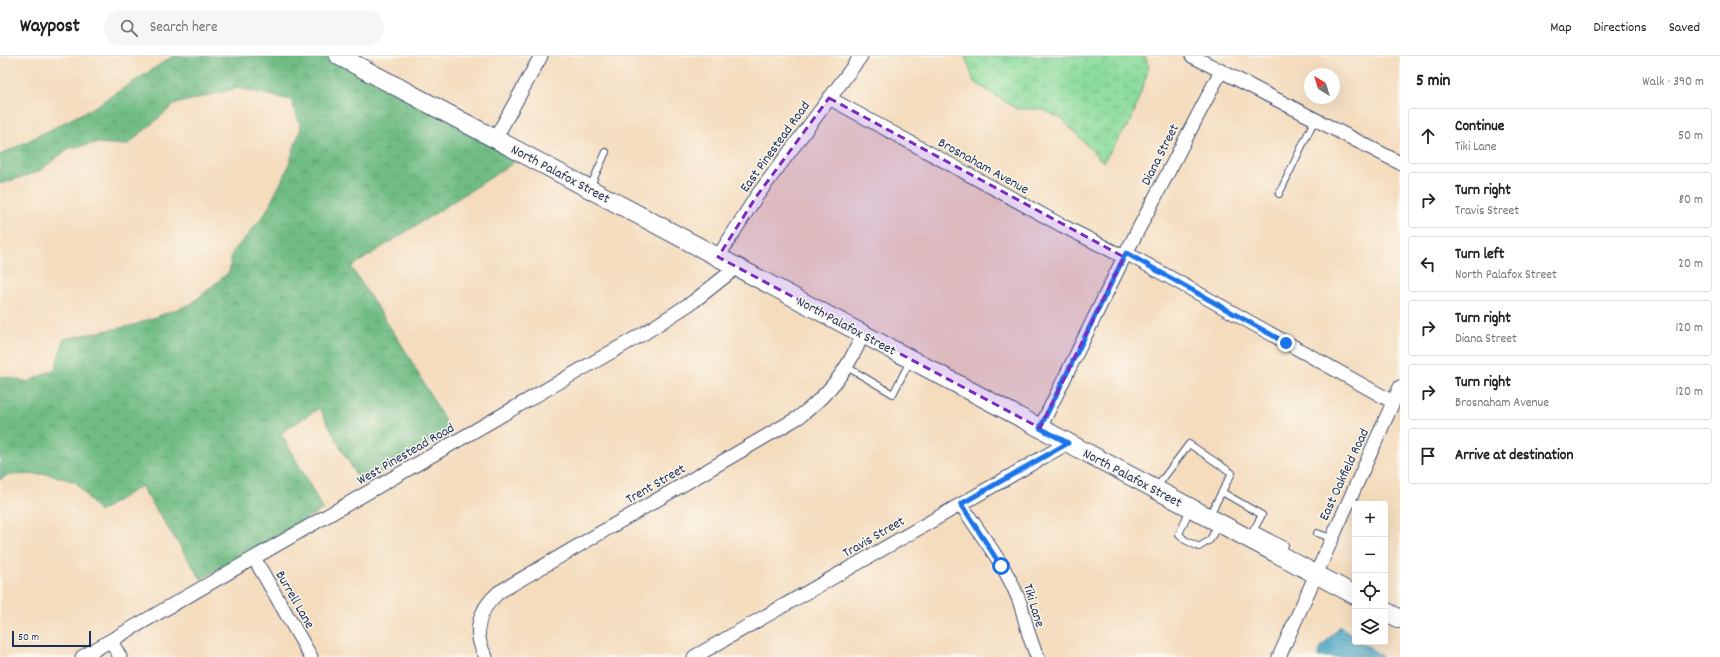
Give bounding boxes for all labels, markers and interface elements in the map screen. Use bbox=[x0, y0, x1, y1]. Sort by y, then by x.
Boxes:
search box bbox=[104, 10, 384, 46]
text: Waypost bbox=[20, 14, 80, 41]
icon: search bbox=[118, 17, 140, 39]
text: Search here bbox=[150, 17, 218, 39]
text: Map bbox=[1550, 18, 1572, 38]
text: Directions bbox=[1594, 18, 1647, 38]
text: Saved bbox=[1669, 18, 1700, 38]
north arrow bbox=[1304, 68, 1340, 104]
text: 5 min bbox=[1416, 70, 1450, 94]
text: Walk · 390 m bbox=[1642, 73, 1704, 92]
street label: East Pinestead Road bbox=[736, 97, 816, 197]
text: Continue bbox=[1455, 116, 1504, 138]
street label: Diana Street bbox=[1137, 121, 1185, 189]
icon: ahead bbox=[1417, 125, 1439, 147]
text: 50 m bbox=[1678, 127, 1703, 146]
street label: Brosnaham Avenue bbox=[934, 133, 1032, 200]
text: Tiki Lane bbox=[1455, 138, 1496, 157]
street label: North Palafox Street bbox=[507, 140, 613, 209]
text: Turn right bbox=[1455, 180, 1511, 202]
icon: right bbox=[1417, 189, 1439, 211]
text: 80 m bbox=[1679, 191, 1703, 210]
text: Travis Street bbox=[1455, 202, 1519, 221]
text: Turn left bbox=[1455, 244, 1504, 266]
icon: left bbox=[1417, 253, 1439, 275]
text: 20 m bbox=[1678, 255, 1703, 274]
text: North Palafox Street bbox=[1455, 266, 1557, 285]
street label: North Palafox Street bbox=[793, 292, 899, 361]
text: Turn right bbox=[1455, 308, 1511, 330]
icon: right bbox=[1417, 317, 1439, 339]
text: 120 m bbox=[1675, 319, 1703, 338]
text: Diana Street bbox=[1455, 330, 1517, 349]
route end bbox=[1277, 334, 1295, 352]
text: Turn right bbox=[1455, 372, 1511, 394]
icon: right bbox=[1417, 381, 1439, 403]
text: 120 m bbox=[1675, 383, 1703, 402]
text: Brosnaham Avenue bbox=[1455, 394, 1549, 413]
street label: West Pinestead Road bbox=[353, 419, 459, 491]
street label: East Oakfield Road bbox=[1315, 426, 1375, 524]
street label: North Palafox Street bbox=[1079, 444, 1185, 513]
icon: arrive bbox=[1417, 445, 1439, 467]
text: Arrive at destination bbox=[1455, 445, 1573, 467]
street label: Trent Street bbox=[622, 460, 690, 510]
map controls bbox=[1352, 501, 1388, 645]
button: + bbox=[1352, 501, 1388, 537]
street label: Travis Street bbox=[839, 512, 909, 564]
button: − bbox=[1352, 537, 1388, 573]
route start bbox=[992, 557, 1010, 575]
street label: Burrell Lane bbox=[270, 567, 319, 633]
button: locate bbox=[1352, 573, 1388, 609]
street label: Tiki Lane bbox=[1017, 581, 1049, 630]
button: layers bbox=[1352, 609, 1388, 645]
scale bar bbox=[12, 629, 91, 648]
text: 50 m bbox=[18, 630, 39, 646]

